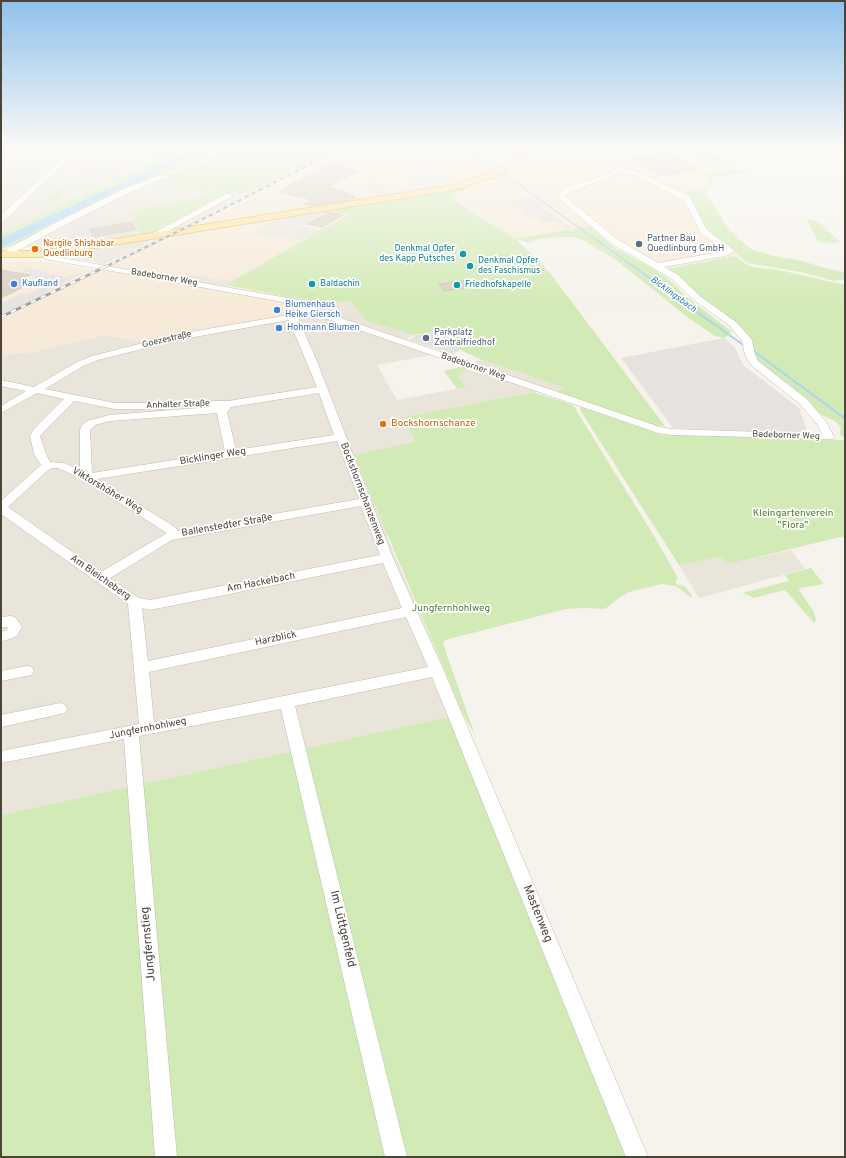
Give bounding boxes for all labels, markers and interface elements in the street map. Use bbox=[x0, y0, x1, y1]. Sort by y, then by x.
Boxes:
place label: Partner Bau Quedlinburg GmbH bbox=[647, 234, 724, 255]
place label: Nargile Shishabar Quedlinburg bbox=[43, 239, 114, 260]
marker: Partner Bau Quedlinburg GmbH bbox=[634, 239, 644, 249]
marker: Nargile Shishabar Quedlinburg bbox=[30, 244, 40, 254]
place label: Denkmal Opfer des Kapp Putsches bbox=[379, 244, 455, 265]
marker: Denkmal Opfer des Kapp Putsches bbox=[458, 249, 468, 259]
place label: Denkmal Opfer des Faschismus bbox=[478, 256, 540, 277]
marker: Denkmal Opfer des Faschismus bbox=[465, 261, 475, 271]
street label: Badeborner Weg bbox=[130, 267, 198, 289]
water label: Bicklingsbach bbox=[648, 275, 698, 315]
marker: Kaufland bbox=[9, 279, 19, 289]
place label: Kaufland bbox=[22, 279, 58, 289]
marker: Baldachin bbox=[307, 279, 317, 289]
place label: Baldachin bbox=[320, 279, 360, 289]
marker: Friedhofskapelle bbox=[452, 280, 462, 290]
place label: Friedhofskapelle bbox=[465, 280, 531, 290]
place label: Blumenhaus Heike Giersch bbox=[285, 300, 340, 321]
marker: Blumenhaus Heike Giersch bbox=[272, 305, 282, 315]
marker: Hohmann Blumen bbox=[274, 323, 284, 333]
place label: Hohmann Blumen bbox=[287, 323, 360, 333]
place label: Parkplatz Zentralfriedhof bbox=[434, 328, 495, 349]
street label: Goezestraße bbox=[141, 329, 193, 351]
marker: Parkplatz Zentralfriedhof bbox=[421, 333, 431, 343]
street label: Badeborner Weg bbox=[439, 351, 507, 383]
street label: Anhalter Straße bbox=[146, 398, 210, 412]
place label: Bockshornschanze bbox=[391, 418, 476, 430]
marker: Bockshornschanze bbox=[378, 419, 388, 429]
street label: Badeborner Weg bbox=[752, 429, 820, 443]
street label: Bockshornschanzenweg bbox=[337, 441, 387, 547]
street label: Bicklinger Weg bbox=[179, 446, 247, 468]
street label: Viktorshöher Weg bbox=[70, 465, 144, 517]
park label: Kleingartenverein "Flora" bbox=[753, 508, 833, 532]
street label: Ballenstedter Straße bbox=[181, 512, 273, 540]
street label: Am Bleicheberg bbox=[67, 553, 133, 603]
street label: Am Hackelbach bbox=[226, 570, 296, 596]
park label: Jungfernhohlweg bbox=[412, 603, 490, 615]
street label: Harzblick bbox=[254, 629, 298, 649]
street label: Jungfernhohlweg bbox=[108, 716, 188, 742]
street label: Mastenweg bbox=[519, 883, 555, 945]
street label: Im Lüttgenfeld bbox=[326, 889, 358, 969]
street label: Jungfernstieg bbox=[139, 906, 159, 982]

